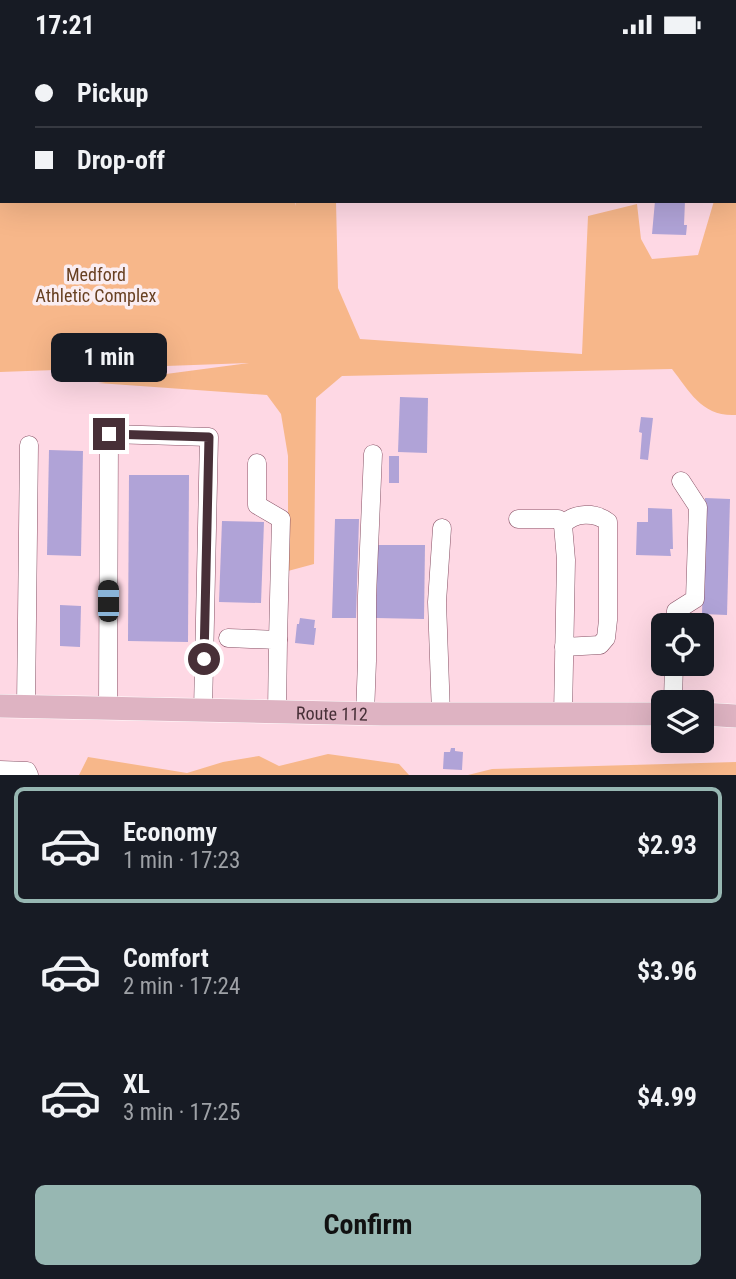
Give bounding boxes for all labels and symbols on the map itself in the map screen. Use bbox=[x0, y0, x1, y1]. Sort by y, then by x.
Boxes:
park label: Medford Athletic Complex bbox=[36, 264, 157, 306]
callout: 1 min bbox=[51, 333, 167, 381]
route end bbox=[93, 418, 125, 450]
car bbox=[98, 580, 119, 622]
route start bbox=[188, 643, 220, 675]
street label: Route 112 bbox=[296, 702, 368, 724]

